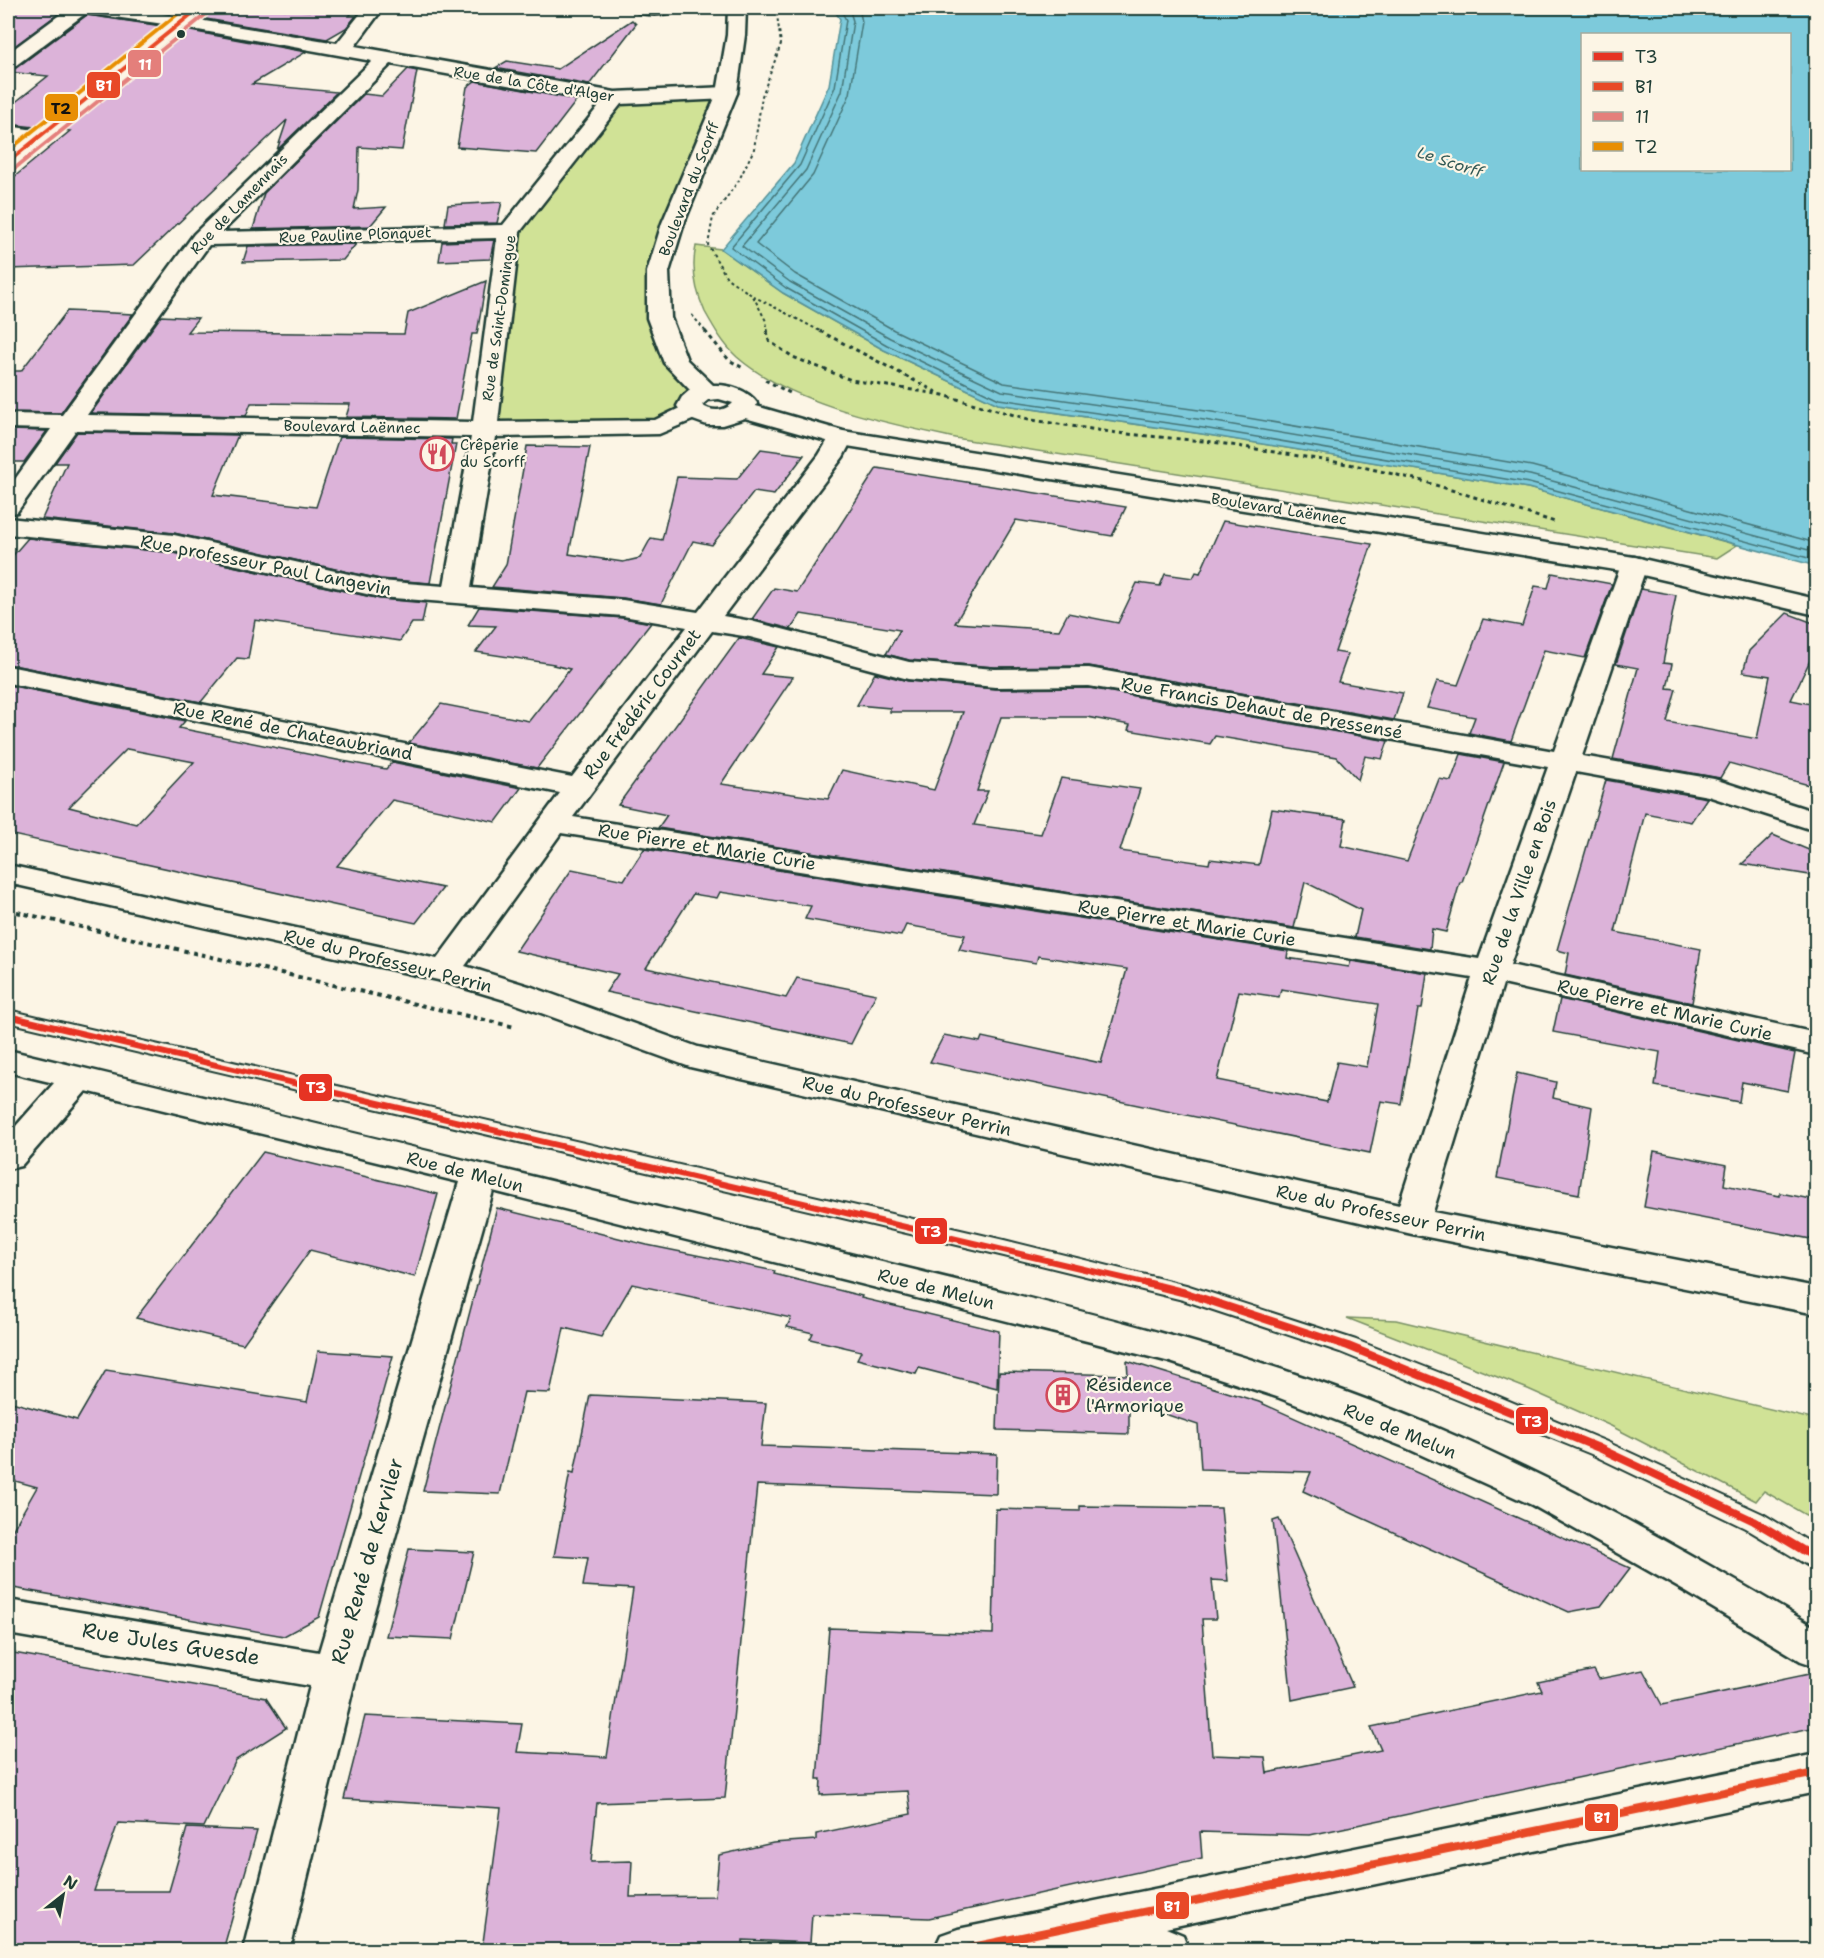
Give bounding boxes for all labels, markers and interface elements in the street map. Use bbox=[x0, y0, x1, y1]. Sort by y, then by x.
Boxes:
unlabelled marker bbox=[175, 28, 187, 40]
legend bbox=[1581, 33, 1791, 171]
text: T3 bbox=[1635, 45, 1658, 69]
line badge: 11 bbox=[127, 49, 162, 78]
text: 11 bbox=[138, 54, 152, 75]
street label: Rue de la Côte d'Alger bbox=[452, 61, 616, 107]
line badge: B1 bbox=[86, 71, 121, 99]
text: B1 bbox=[95, 75, 113, 96]
text: B1 bbox=[1635, 75, 1653, 99]
line badge: T2 bbox=[44, 93, 79, 122]
text: T2 bbox=[51, 98, 71, 119]
text: 11 bbox=[1635, 105, 1649, 129]
street label: Boulevard du Scorff bbox=[654, 118, 724, 259]
text: T2 bbox=[1635, 135, 1658, 159]
water label: Le Scorff bbox=[1414, 141, 1488, 183]
street label: Rue de Lamennais bbox=[186, 149, 292, 259]
street label: Rue Pauline Plonquet bbox=[278, 222, 432, 248]
street label: Rue de Saint-Domingue bbox=[477, 233, 521, 403]
street label: Boulevard Laënnec bbox=[283, 416, 421, 438]
place label: Crêperie du Scorff bbox=[460, 435, 526, 472]
restaurant icon: Crêperie du Scorff bbox=[419, 436, 455, 472]
street label: Boulevard Laënnec bbox=[1210, 488, 1348, 530]
street label: Rue professeur Paul Langevin bbox=[138, 529, 394, 601]
street label: Rue Frédéric Cournet bbox=[577, 624, 707, 784]
street label: Rue Francis Dehaut de Pressensé bbox=[1119, 671, 1405, 745]
street label: Rue René de Chateaubriand bbox=[171, 696, 415, 766]
street label: Rue de la Ville en Bois bbox=[1476, 796, 1562, 988]
street label: Rue Pierre et Marie Curie bbox=[596, 818, 818, 876]
street label: Rue Pierre et Marie Curie bbox=[1076, 894, 1298, 952]
street label: Rue du Professeur Perrin bbox=[281, 923, 495, 999]
street label: Rue Pierre et Marie Curie bbox=[1555, 974, 1775, 1046]
street label: Rue du Professeur Perrin bbox=[800, 1070, 1014, 1142]
line badge: T3 bbox=[298, 1073, 333, 1102]
text: T3 bbox=[306, 1077, 326, 1098]
street label: Rue de Melun bbox=[404, 1146, 526, 1198]
street label: Rue du Professeur Perrin bbox=[1274, 1179, 1488, 1247]
line badge: T3 bbox=[914, 1217, 948, 1245]
text: T3 bbox=[921, 1221, 941, 1242]
street label: Rue de Melun bbox=[875, 1263, 997, 1315]
place label: Résidence l'Armorique bbox=[1086, 1373, 1184, 1418]
building icon: Résidence l'Armorique bbox=[1045, 1377, 1081, 1413]
street label: Rue de Melun bbox=[1340, 1397, 1460, 1465]
line badge: T3 bbox=[1515, 1406, 1549, 1435]
text: T3 bbox=[1522, 1411, 1542, 1432]
street label: Rue René de Kerviler bbox=[324, 1455, 410, 1667]
street label: Rue Jules Guesde bbox=[80, 1616, 262, 1672]
line badge: B1 bbox=[1584, 1803, 1619, 1832]
text: B1 bbox=[1593, 1807, 1611, 1828]
north arrow bbox=[33, 1865, 93, 1925]
text: N bbox=[60, 1870, 81, 1895]
line badge: B1 bbox=[1155, 1891, 1190, 1920]
text: B1 bbox=[1163, 1896, 1181, 1917]

